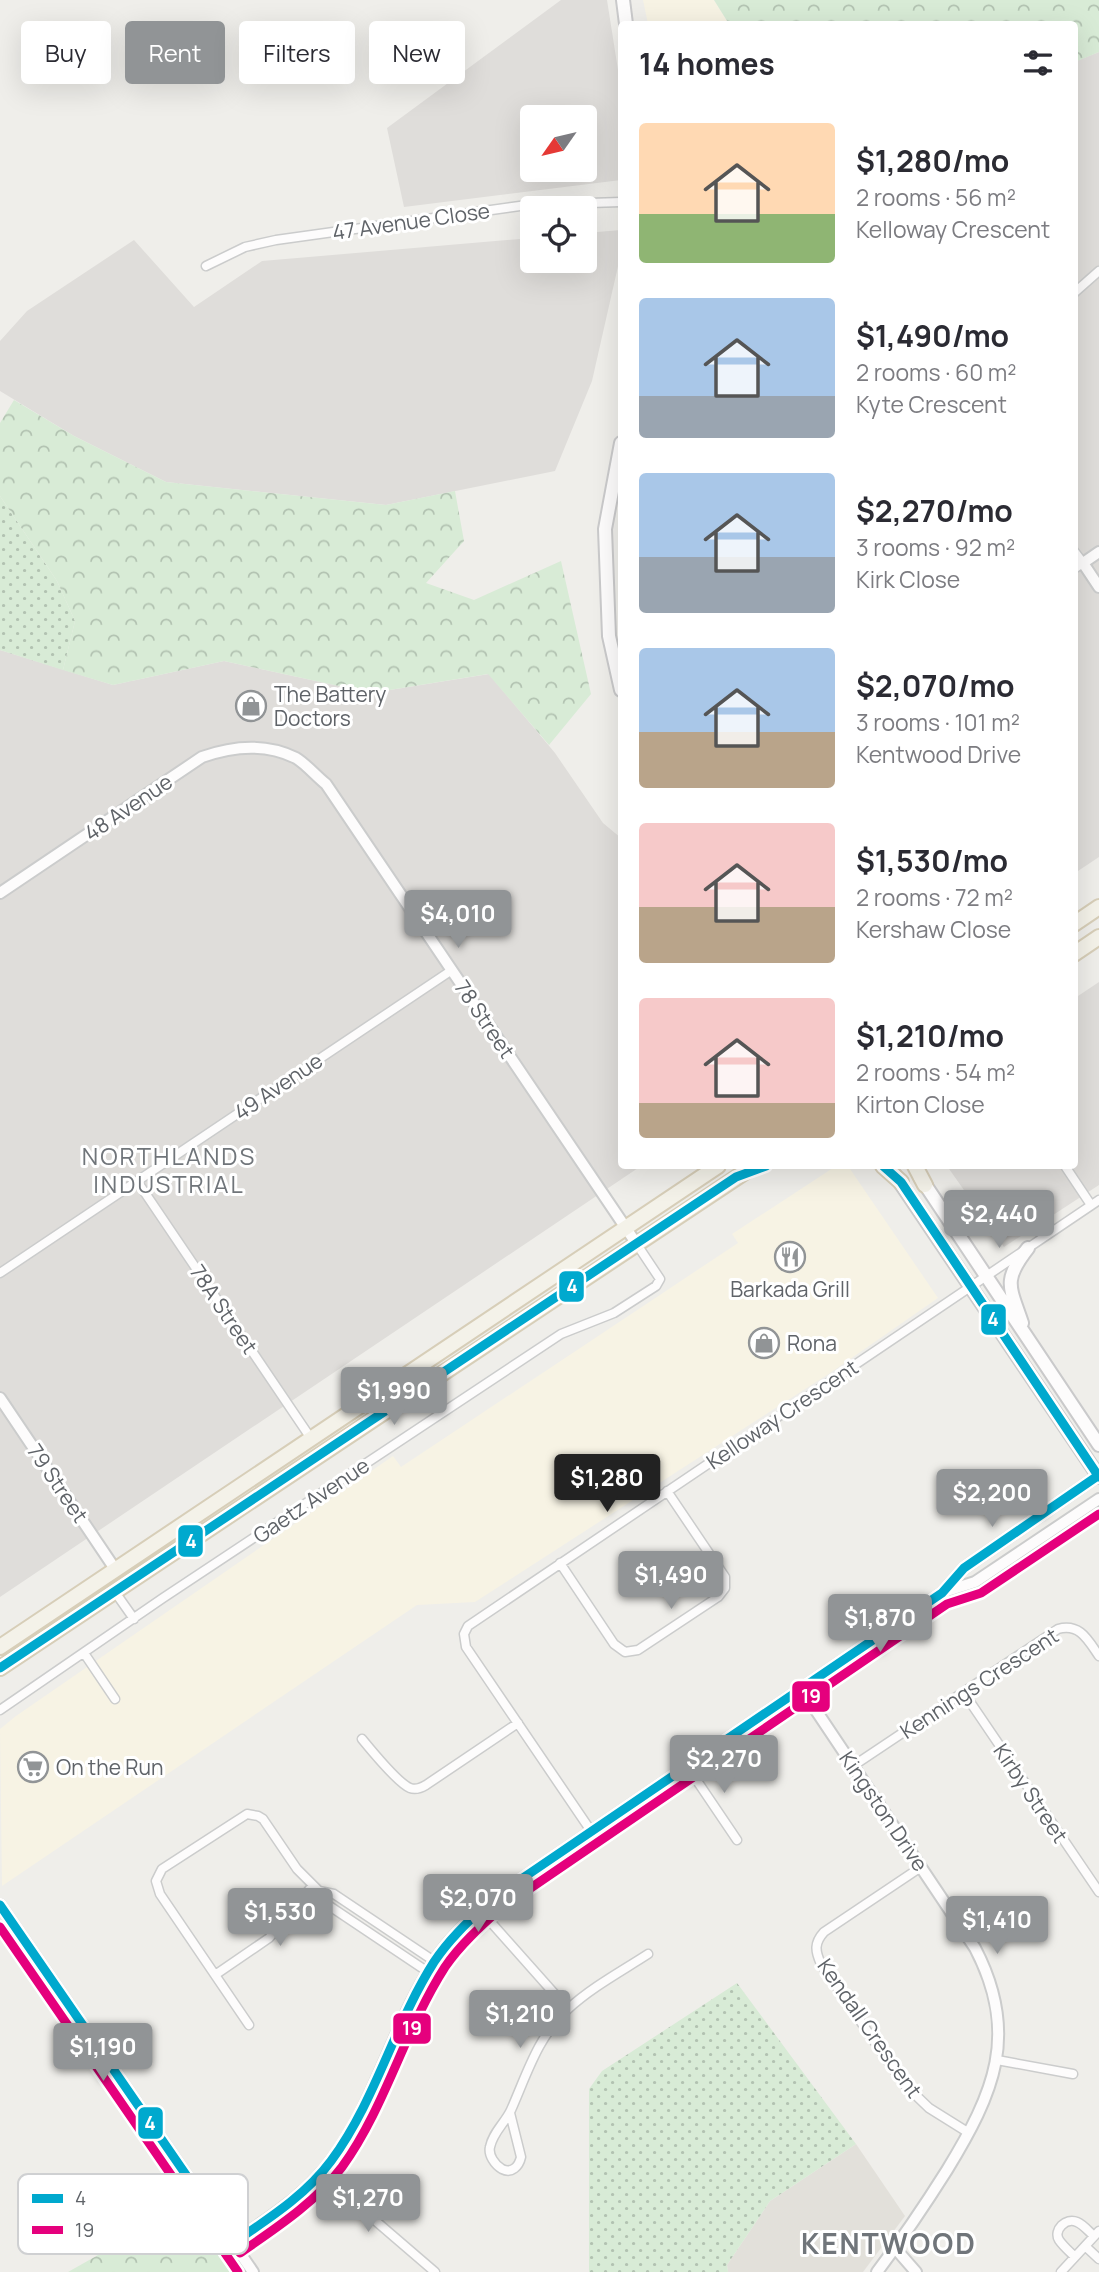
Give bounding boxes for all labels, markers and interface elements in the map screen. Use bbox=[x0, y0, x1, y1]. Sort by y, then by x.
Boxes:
chip: Buy bbox=[21, 21, 111, 84]
chip: Rent bbox=[125, 21, 225, 84]
chip: Filters bbox=[239, 21, 355, 84]
chip: New bbox=[369, 21, 465, 84]
text: 14 homes bbox=[639, 43, 775, 84]
icon: filters bbox=[1019, 44, 1057, 82]
north arrow bbox=[520, 105, 597, 182]
map controls bbox=[520, 105, 597, 273]
text: $1,280/mo bbox=[856, 140, 1009, 181]
icon: home bbox=[695, 151, 779, 235]
text: 2 rooms · 56 m² bbox=[856, 181, 1016, 213]
street label: 47 Avenue Close bbox=[330, 196, 492, 246]
button: locate bbox=[520, 196, 597, 273]
text: Kelloway Crescent bbox=[856, 213, 1050, 245]
text: $1,490/mo bbox=[856, 315, 1009, 356]
icon: home bbox=[695, 326, 779, 410]
text: 2 rooms · 60 m² bbox=[856, 356, 1017, 388]
text: Kyte Crescent bbox=[856, 388, 1007, 420]
text: $2,270/mo bbox=[856, 490, 1013, 531]
icon: home bbox=[695, 501, 779, 585]
text: 3 rooms · 92 m² bbox=[856, 531, 1015, 563]
text: Kirk Close bbox=[856, 563, 960, 595]
text: $2,070/mo bbox=[856, 665, 1015, 706]
icon: home bbox=[695, 676, 779, 760]
place label: The Battery Doctors bbox=[274, 680, 386, 732]
shop icon: The Battery Doctors bbox=[234, 689, 268, 723]
text: 3 rooms · 101 m² bbox=[856, 706, 1020, 738]
text: Kentwood Drive bbox=[856, 738, 1021, 770]
street label: 48 Avenue bbox=[78, 767, 178, 847]
text: $1,530/mo bbox=[856, 840, 1008, 881]
icon: home bbox=[695, 851, 779, 935]
text: 2 rooms · 72 m² bbox=[856, 881, 1013, 913]
pin: $4,010 bbox=[401, 890, 515, 950]
text: $4,010 bbox=[420, 897, 496, 929]
text: Kershaw Close bbox=[856, 913, 1011, 945]
street label: 78 Street bbox=[449, 974, 521, 1064]
text: $1,210/mo bbox=[856, 1015, 1004, 1056]
icon: home bbox=[695, 1026, 779, 1110]
street label: 49 Avenue bbox=[228, 1046, 328, 1126]
text: 2 rooms · 54 m² bbox=[856, 1056, 1015, 1088]
text: Kirton Close bbox=[856, 1088, 985, 1120]
district label: NORTHLANDS INDUSTRIAL bbox=[82, 1139, 256, 1200]
pin: $2,440 bbox=[942, 1190, 1056, 1250]
text: $2,440 bbox=[960, 1197, 1038, 1229]
restaurant icon: Barkada Grill bbox=[773, 1240, 807, 1274]
street label: 78A Street bbox=[184, 1259, 264, 1359]
line badge: 4 bbox=[558, 1270, 585, 1303]
text: 4 bbox=[566, 1273, 578, 1299]
place label: Barkada Grill bbox=[730, 1275, 850, 1303]
line badge: 4 bbox=[980, 1303, 1007, 1336]
text: 4 bbox=[987, 1306, 999, 1332]
shop icon: Rona bbox=[747, 1326, 781, 1360]
place label: Rona bbox=[787, 1329, 837, 1357]
street label: Kelloway Crescent bbox=[701, 1353, 863, 1475]
pin: $1,990 bbox=[337, 1368, 451, 1427]
text: $1,990 bbox=[357, 1374, 431, 1406]
street label: 79 Street bbox=[21, 1438, 95, 1528]
street label: Gaetz Avenue bbox=[247, 1451, 375, 1549]
pin: $1,280 bbox=[550, 1454, 664, 1514]
text: $1,280 bbox=[570, 1461, 644, 1493]
pin: $2,200 bbox=[935, 1470, 1049, 1529]
text: $2,200 bbox=[952, 1476, 1032, 1508]
line badge: 4 bbox=[177, 1524, 204, 1558]
text: 4 bbox=[185, 1528, 197, 1554]
pin: $1,490 bbox=[614, 1552, 728, 1611]
text: $1,490 bbox=[634, 1558, 708, 1590]
pin: $1,870 bbox=[823, 1594, 937, 1654]
text: $1,870 bbox=[844, 1601, 916, 1633]
street label: Kennings Crescent bbox=[894, 1621, 1064, 1745]
line badge: 19 bbox=[791, 1680, 831, 1713]
text: 19 bbox=[801, 1683, 821, 1709]
pin: $2,270 bbox=[667, 1736, 781, 1795]
street label: Kirby Street bbox=[988, 1738, 1074, 1848]
text: $2,270 bbox=[686, 1742, 762, 1774]
street label: Kingston Drive bbox=[833, 1745, 935, 1877]
supermarket icon: On the Run bbox=[16, 1750, 50, 1784]
place label: On the Run bbox=[56, 1753, 163, 1781]
pin: $2,070 bbox=[421, 1874, 535, 1934]
text: $2,070 bbox=[439, 1881, 517, 1913]
pin: $1,530 bbox=[223, 1888, 337, 1948]
text: $1,530 bbox=[244, 1895, 316, 1927]
pin: $1,410 bbox=[940, 1896, 1054, 1956]
text: $1,410 bbox=[962, 1903, 1032, 1935]
street label: Kendall Crescent bbox=[812, 1953, 928, 2103]
pin: $1,210 bbox=[463, 1990, 577, 2050]
text: $1,210 bbox=[485, 1997, 555, 2029]
line badge: 19 bbox=[392, 2012, 432, 2045]
text: 19 bbox=[402, 2015, 422, 2041]
pin: $1,190 bbox=[46, 2024, 160, 2083]
text: $1,190 bbox=[69, 2030, 137, 2062]
line badge: 4 bbox=[137, 2106, 164, 2140]
text: 4 bbox=[144, 2110, 156, 2136]
legend bbox=[18, 2174, 248, 2254]
pin: $1,270 bbox=[311, 2174, 425, 2234]
text: $1,270 bbox=[332, 2181, 404, 2213]
text: 4 bbox=[75, 2185, 86, 2211]
text: 19 bbox=[75, 2217, 94, 2243]
district label: KENTWOOD bbox=[801, 2224, 977, 2262]

